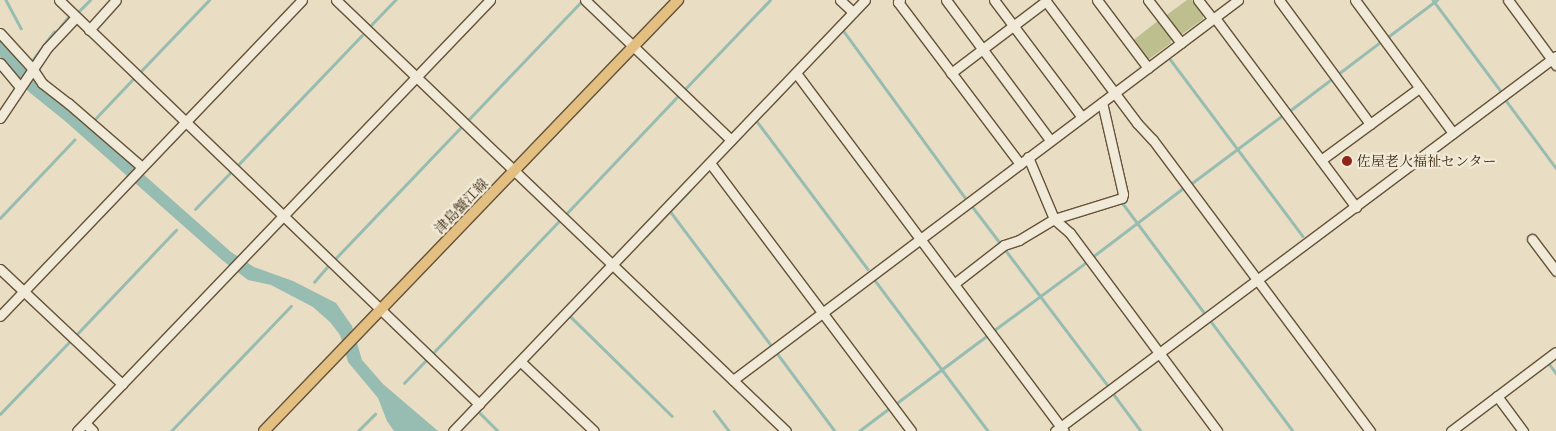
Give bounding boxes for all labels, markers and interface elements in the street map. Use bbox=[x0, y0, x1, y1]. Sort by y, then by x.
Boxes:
place label: 佐屋老人福祉センター bbox=[1357, 153, 1497, 169]
marker: 佐屋老人福祉センター bbox=[1341, 155, 1353, 167]
street label: 津島蟹江線 bbox=[431, 175, 491, 237]

